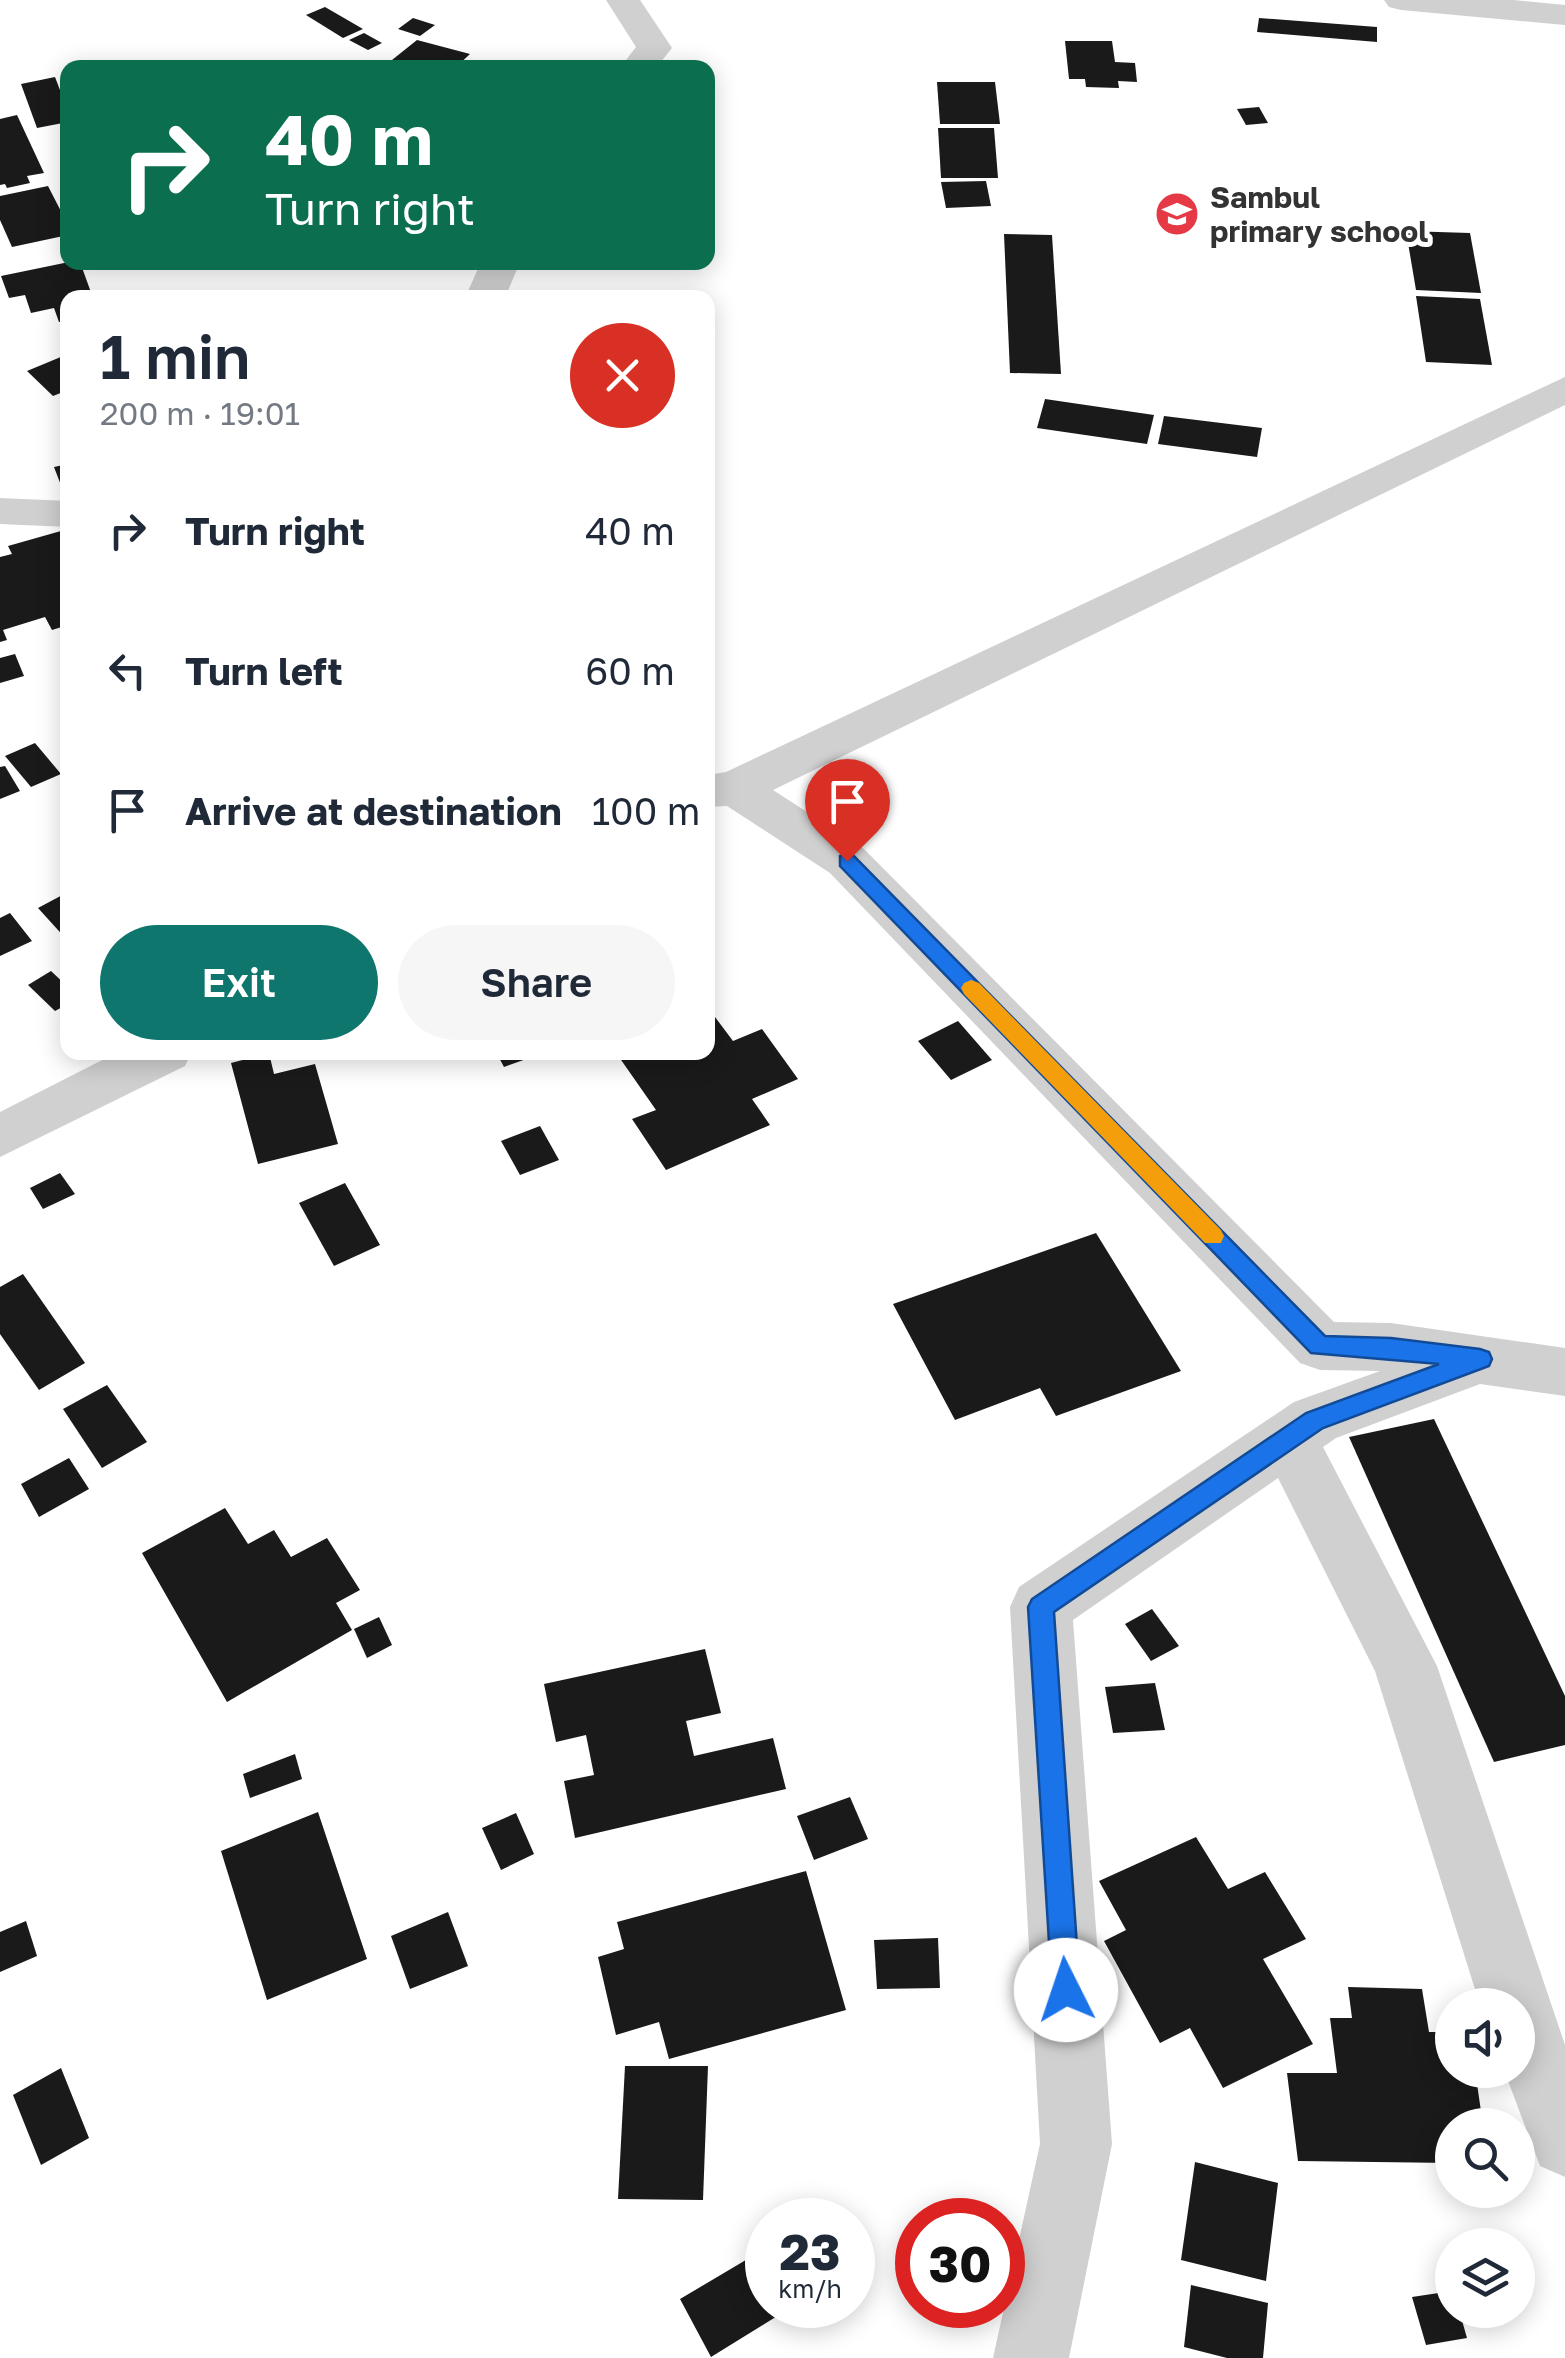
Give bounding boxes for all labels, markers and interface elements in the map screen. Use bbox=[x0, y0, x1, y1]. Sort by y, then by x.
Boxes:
text: 40 m bbox=[265, 96, 433, 180]
icon: right bbox=[100, 100, 230, 230]
place label: Sambul primary school bbox=[1210, 179, 1428, 249]
text: Turn right bbox=[265, 181, 475, 235]
school or university icon: Sambul primary school bbox=[1154, 191, 1200, 237]
text: 1 min bbox=[100, 320, 250, 392]
button: close bbox=[570, 323, 675, 428]
text: 200 m · 19:01 bbox=[100, 394, 300, 432]
icon: right bbox=[100, 503, 155, 558]
text: Turn right bbox=[185, 508, 365, 553]
text: 40 m bbox=[585, 508, 675, 553]
icon: left bbox=[100, 643, 155, 698]
text: Turn left bbox=[185, 648, 343, 693]
text: 60 m bbox=[585, 648, 675, 693]
pin bbox=[805, 759, 890, 862]
icon: arrive bbox=[820, 774, 875, 829]
icon: arrive bbox=[100, 783, 155, 838]
text: Arrive at destination bbox=[185, 788, 562, 833]
text: 100 m bbox=[592, 788, 700, 833]
button: Exit bbox=[100, 925, 378, 1040]
button: Share bbox=[398, 925, 675, 1040]
position arrow bbox=[1014, 1938, 1118, 2042]
map controls bbox=[1435, 1988, 1535, 2328]
button: sound bbox=[1435, 1988, 1535, 2088]
button: search bbox=[1435, 2108, 1535, 2208]
speed limit sign: 30 bbox=[895, 2198, 1025, 2328]
text: 23 bbox=[779, 2221, 840, 2281]
button: layers bbox=[1435, 2228, 1535, 2328]
text: km/h bbox=[778, 2273, 842, 2304]

